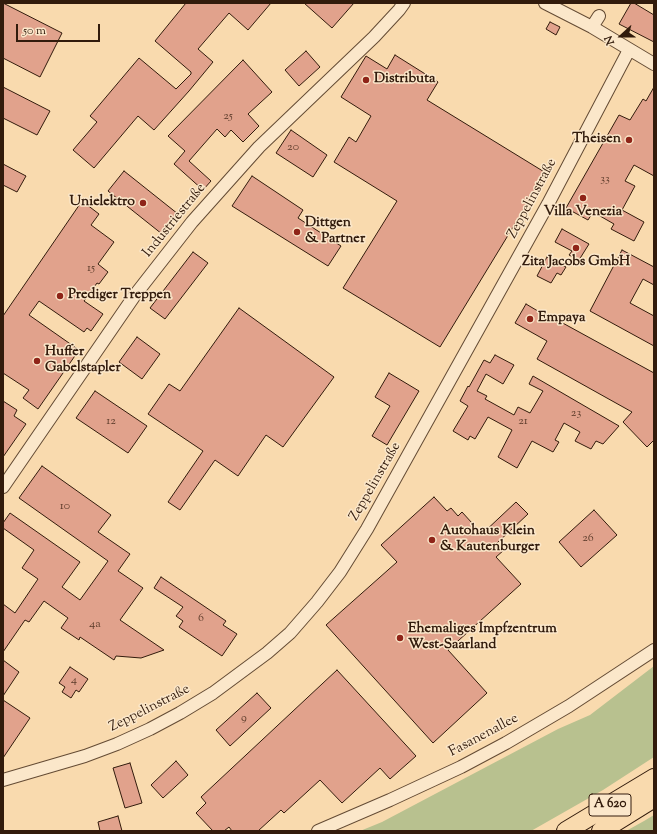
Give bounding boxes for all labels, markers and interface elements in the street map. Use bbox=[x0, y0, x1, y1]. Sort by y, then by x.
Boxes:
scale bar bbox=[18, 16, 102, 42]
north arrow bbox=[601, 16, 641, 56]
text: 50 m bbox=[23, 22, 46, 40]
text: N bbox=[601, 33, 619, 47]
place label: Distributa bbox=[374, 72, 435, 88]
marker: Distributa bbox=[361, 75, 371, 85]
house number: 25 bbox=[223, 110, 233, 124]
place label: Theisen bbox=[572, 132, 621, 148]
marker: Theisen bbox=[624, 135, 634, 145]
house number: 20 bbox=[287, 141, 299, 155]
street label: Zeppelinstraße bbox=[505, 156, 561, 242]
house number: 33 bbox=[600, 173, 610, 187]
street label: Industriestraße bbox=[140, 181, 210, 261]
marker: Villa Venezia bbox=[578, 193, 588, 203]
place label: Unielektro bbox=[70, 195, 135, 211]
marker: Unielektro bbox=[138, 198, 148, 208]
place label: Villa Venezia bbox=[544, 205, 622, 221]
place label: Dittgen & Partner bbox=[305, 216, 365, 248]
marker: Dittgen & Partner bbox=[292, 227, 302, 237]
marker: Zita Jacobs GmbH bbox=[571, 243, 581, 253]
place label: Zita Jacobs GmbH bbox=[522, 255, 630, 271]
house number: 15 bbox=[87, 262, 95, 276]
place label: Prediger Treppen bbox=[68, 288, 171, 304]
marker: Prediger Treppen bbox=[55, 291, 65, 301]
place label: Empaya bbox=[538, 311, 585, 327]
marker: Empaya bbox=[525, 314, 535, 324]
place label: Huffer Gabelstapler bbox=[45, 345, 121, 378]
marker: Huffer Gabelstapler bbox=[32, 356, 42, 366]
house number: 23 bbox=[571, 407, 581, 421]
house number: 12 bbox=[106, 415, 116, 429]
house number: 21 bbox=[518, 415, 528, 429]
street label: Zeppelinstraße bbox=[347, 440, 405, 524]
house number: 10 bbox=[60, 500, 70, 514]
place label: Autohaus Klein & Kautenburger bbox=[440, 524, 540, 556]
house number: 26 bbox=[582, 532, 594, 546]
marker: Autohaus Klein & Kautenburger bbox=[427, 535, 437, 545]
house number: 6 bbox=[198, 612, 204, 626]
house number: 4a bbox=[89, 618, 101, 632]
place label: Ehemaliges Impfzentrum West-Saarland bbox=[408, 622, 557, 654]
marker: Ehemaliges Impfzentrum West-Saarland bbox=[395, 633, 405, 643]
house number: 4 bbox=[71, 674, 77, 688]
street label: Zeppelinstraße bbox=[107, 682, 193, 736]
street label: Fasanenallee bbox=[446, 711, 522, 761]
house number: 9 bbox=[241, 712, 247, 726]
road number: A 620 bbox=[589, 794, 631, 816]

